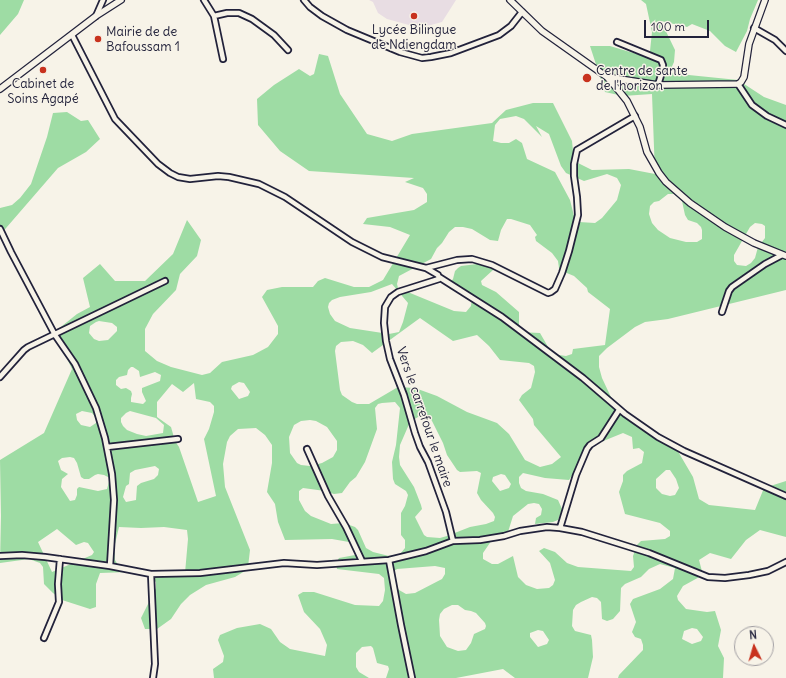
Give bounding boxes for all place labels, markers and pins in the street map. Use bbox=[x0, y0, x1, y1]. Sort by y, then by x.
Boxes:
marker: Lycée Bilingue de Ndiengdam bbox=[409, 11, 419, 21]
place label: Lycée Bilingue de Ndiengdam bbox=[371, 22, 457, 53]
place label: Mairie de de Bafoussam 1 bbox=[106, 24, 180, 55]
marker: Mairie de de Bafoussam 1 bbox=[93, 34, 103, 44]
place label: Centre de sante de l'horizon bbox=[596, 63, 688, 94]
marker: Cabinet de Soins Agapé bbox=[38, 65, 48, 75]
marker: Centre de sante de l'horizon bbox=[581, 72, 593, 84]
place label: Cabinet de Soins Agapé bbox=[7, 76, 79, 107]

